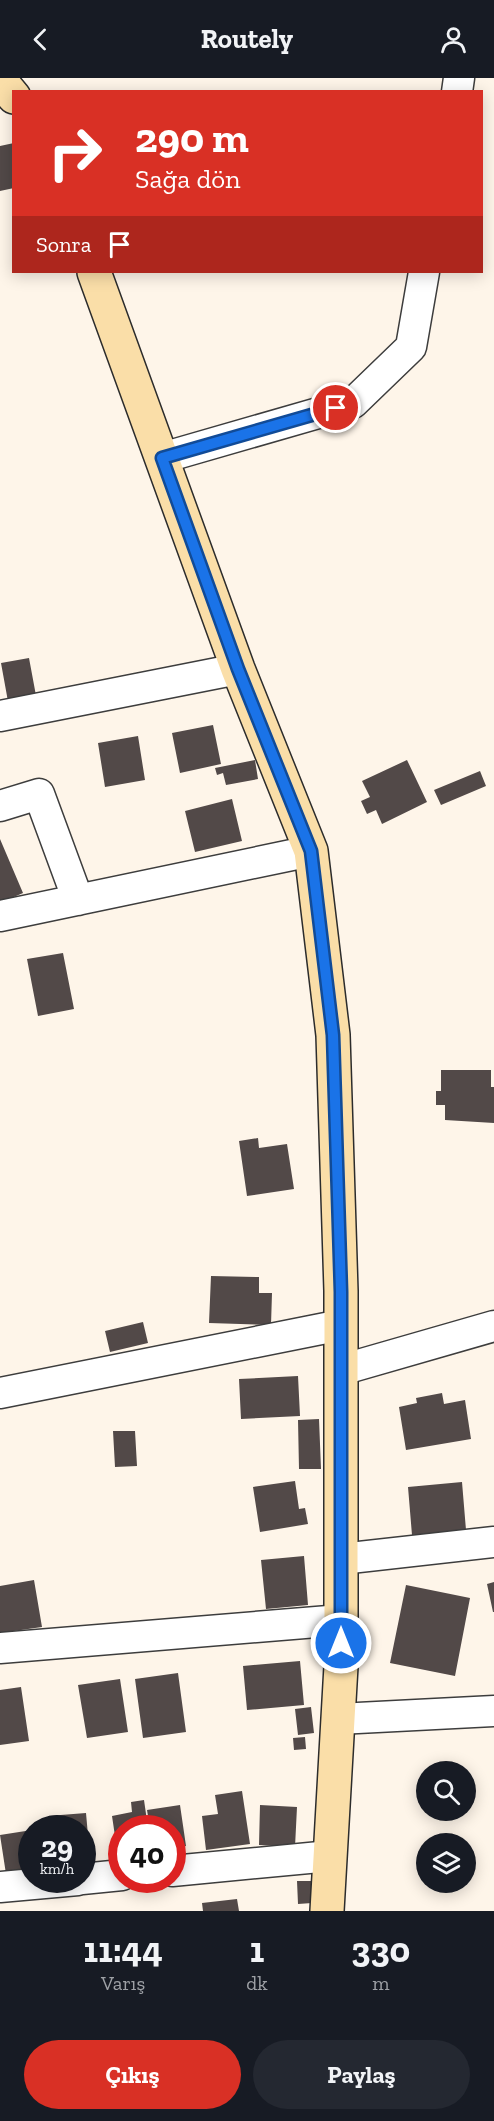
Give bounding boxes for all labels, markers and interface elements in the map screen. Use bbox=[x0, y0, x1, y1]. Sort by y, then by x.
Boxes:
icon: back bbox=[24, 23, 57, 56]
text: Routely bbox=[201, 23, 293, 55]
icon: person bbox=[437, 23, 470, 56]
text: 290 m bbox=[135, 112, 249, 163]
icon: right bbox=[36, 114, 114, 192]
text: Sağa dön bbox=[135, 163, 241, 195]
icon: arrive bbox=[103, 228, 136, 261]
text: Sonra bbox=[36, 231, 91, 258]
pin bbox=[310, 382, 361, 433]
icon: arrive bbox=[319, 391, 352, 424]
position arrow bbox=[309, 1611, 373, 1675]
map controls bbox=[416, 1761, 476, 1893]
button: search bbox=[416, 1761, 476, 1821]
speed limit sign: 40 bbox=[108, 1815, 186, 1893]
text: 29 bbox=[41, 1829, 73, 1865]
button: layers bbox=[416, 1833, 476, 1893]
text: km/h bbox=[40, 1860, 74, 1878]
text: 11:44 bbox=[84, 1928, 163, 1971]
text: 1 bbox=[250, 1928, 264, 1971]
text: 330 bbox=[351, 1928, 410, 1971]
text: Varış bbox=[101, 1971, 145, 1995]
text: dk bbox=[246, 1971, 268, 1995]
text: m bbox=[372, 1971, 389, 1995]
button: Çıkış bbox=[24, 2040, 241, 2109]
button: Paylaş bbox=[253, 2040, 470, 2109]

